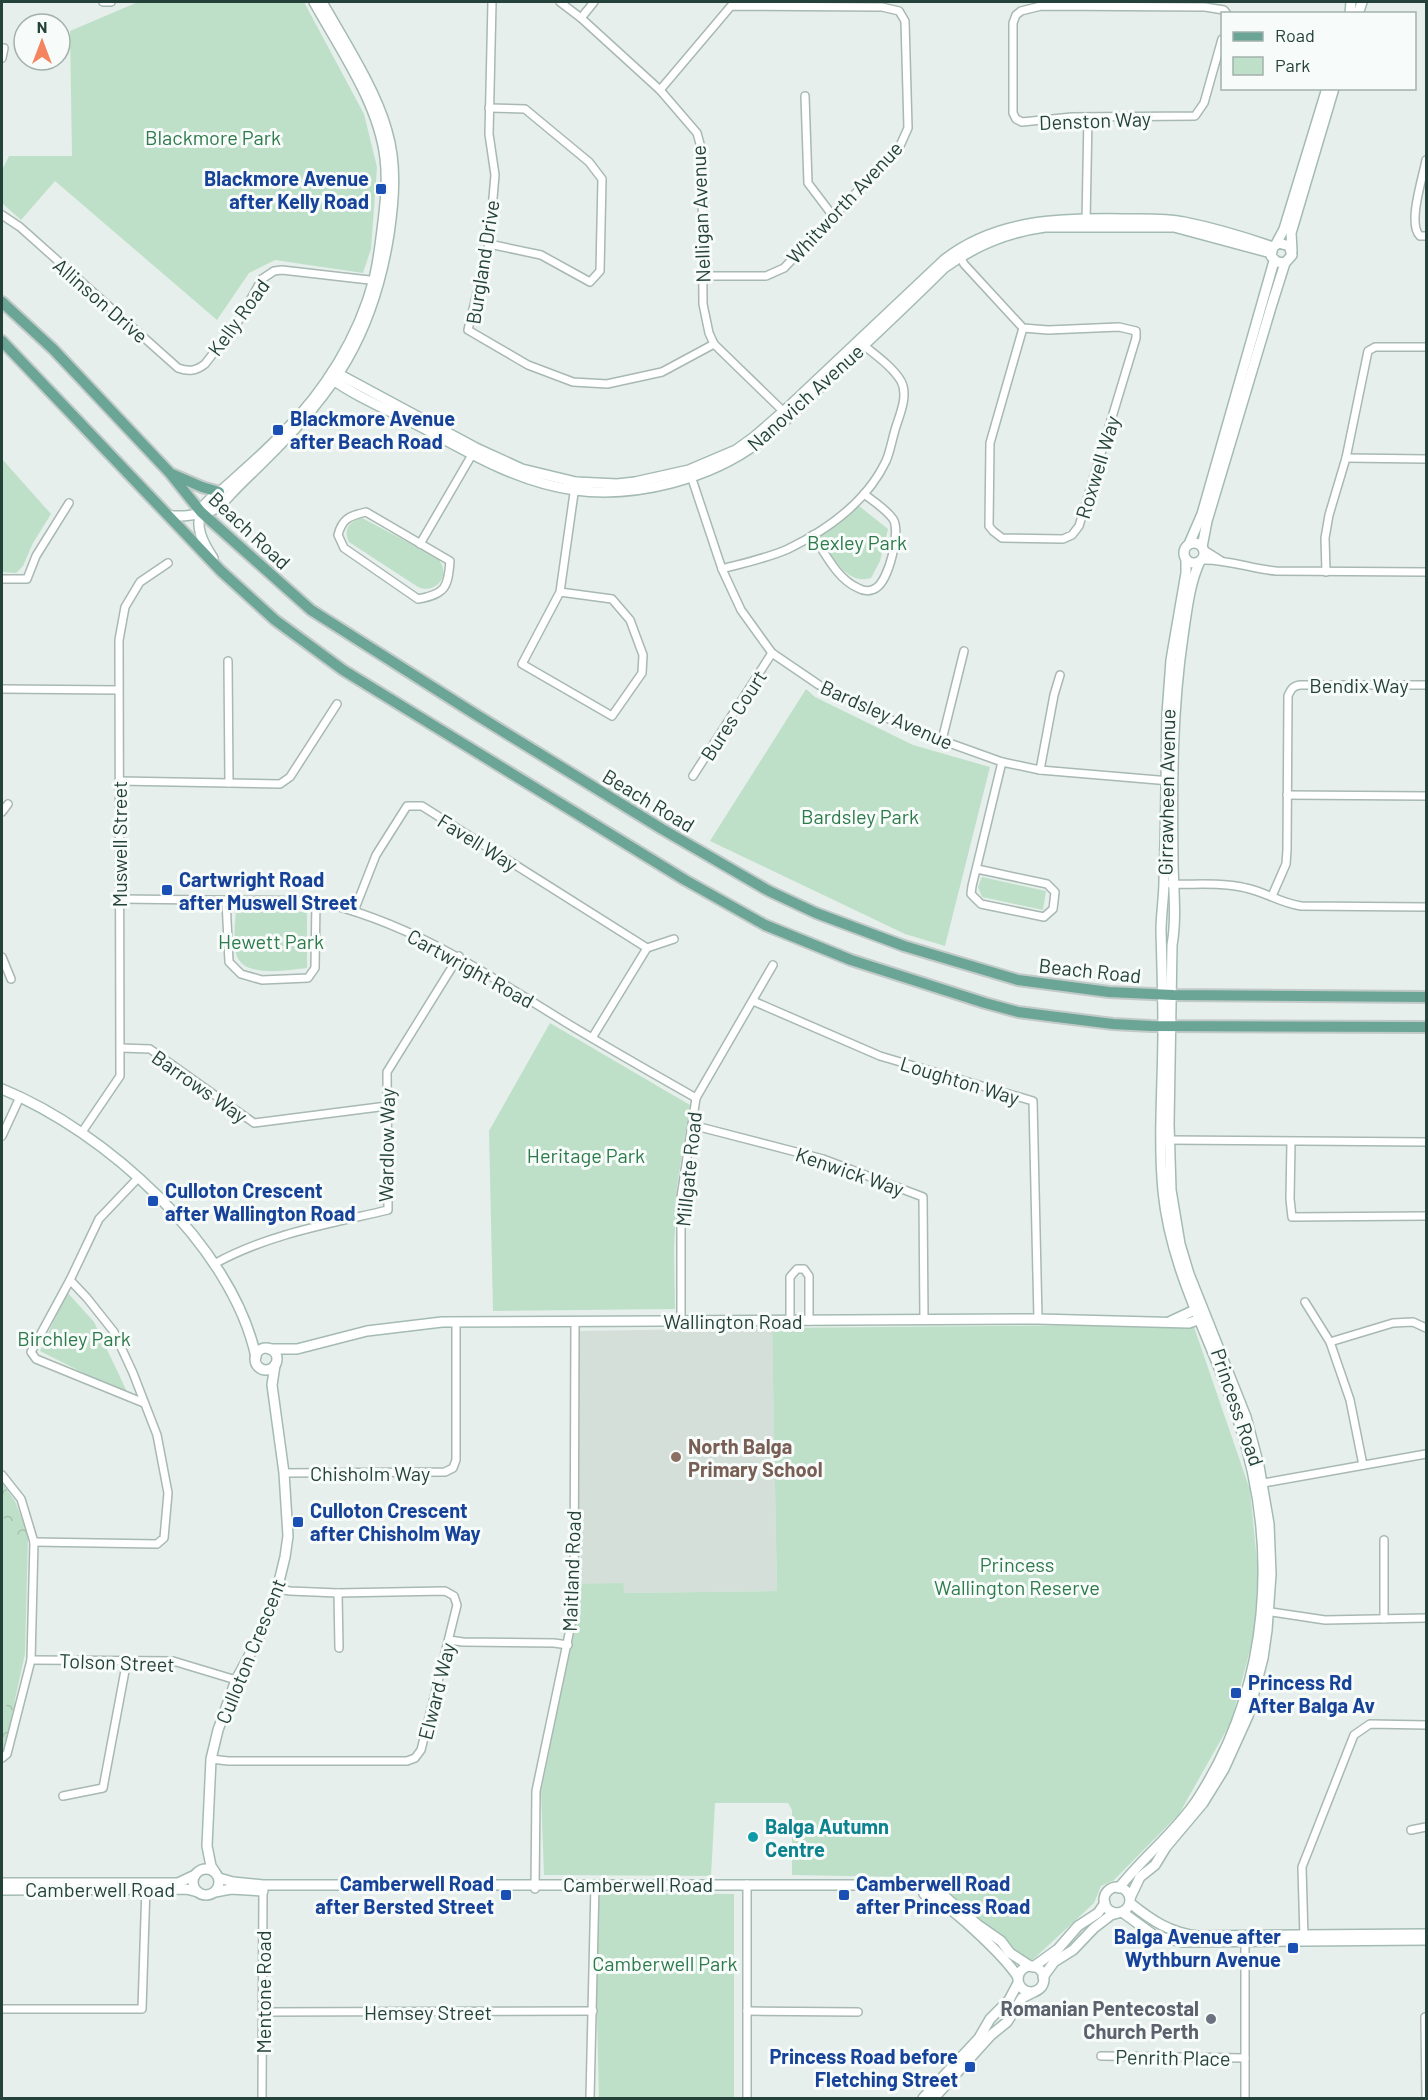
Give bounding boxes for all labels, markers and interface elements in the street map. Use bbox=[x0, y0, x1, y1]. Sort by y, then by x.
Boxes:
north arrow bbox=[12, 12, 72, 72]
legend bbox=[1221, 12, 1416, 90]
text: N bbox=[37, 17, 47, 36]
text: Road bbox=[1275, 24, 1315, 46]
text: Park bbox=[1275, 54, 1310, 76]
street label: Denston Way bbox=[1039, 106, 1151, 134]
park label: Blackmore Park bbox=[145, 125, 281, 149]
street label: Whitworth Avenue bbox=[781, 136, 907, 268]
street label: Nelligan Avenue bbox=[686, 145, 714, 283]
place label: Blackmore Avenue after Kelly Road bbox=[204, 166, 369, 213]
marker: Blackmore Avenue after Kelly Road bbox=[374, 182, 388, 196]
street label: Burgland Drive bbox=[460, 198, 504, 326]
street label: Allinson Drive bbox=[49, 253, 153, 347]
street label: Kelly Road bbox=[202, 274, 274, 360]
street label: Nanovich Avenue bbox=[742, 338, 868, 456]
place label: Blackmore Avenue after Beach Road bbox=[290, 406, 455, 453]
street label: Roxwell Way bbox=[1070, 413, 1124, 521]
marker: Blackmore Avenue after Beach Road bbox=[271, 423, 285, 437]
street label: Beach Road bbox=[204, 486, 296, 574]
park label: Bexley Park bbox=[807, 530, 907, 554]
street label: Bures Court bbox=[695, 665, 771, 765]
street label: Bendix Way bbox=[1309, 673, 1409, 697]
street label: Bardsley Avenue bbox=[817, 674, 957, 754]
street label: Girrawheen Avenue bbox=[1153, 708, 1179, 876]
street label: Beach Road bbox=[599, 763, 699, 837]
street label: Muswell Street bbox=[107, 781, 131, 907]
park label: Bardsley Park bbox=[801, 804, 919, 828]
street label: Favell Way bbox=[434, 808, 522, 876]
place label: Cartwright Road after Muswell Street bbox=[179, 867, 357, 914]
marker: Cartwright Road after Muswell Street bbox=[160, 883, 174, 897]
street label: Cartwright Road bbox=[404, 923, 538, 1013]
park label: Hewett Park bbox=[218, 929, 324, 953]
street label: Beach Road bbox=[1038, 953, 1142, 987]
street label: Barrows Way bbox=[148, 1044, 252, 1128]
street label: Loughton Way bbox=[898, 1051, 1022, 1109]
street label: Wardlow Way bbox=[373, 1088, 399, 1202]
street label: Millgate Road bbox=[670, 1110, 706, 1228]
street label: Kenwick Way bbox=[793, 1141, 907, 1201]
park label: Heritage Park bbox=[527, 1143, 645, 1167]
place label: Culloton Crescent after Wallington Road bbox=[165, 1178, 356, 1225]
marker: Culloton Crescent after Wallington Road bbox=[146, 1194, 160, 1208]
street label: Wallington Road bbox=[663, 1309, 803, 1333]
park label: Birchley Park bbox=[17, 1326, 131, 1350]
street label: Princess Road bbox=[1207, 1345, 1269, 1469]
place label: North Balga Primary School bbox=[688, 1434, 823, 1481]
marker: North Balga Primary School bbox=[669, 1450, 683, 1464]
street label: Chisholm Way bbox=[310, 1461, 430, 1485]
place label: Culloton Crescent after Chisholm Way bbox=[310, 1498, 481, 1545]
street label: Maitland Road bbox=[557, 1510, 585, 1632]
marker: Culloton Crescent after Chisholm Way bbox=[291, 1515, 305, 1529]
park label: Princess Wallington Reserve bbox=[934, 1552, 1100, 1599]
street label: Culloton Crescent bbox=[210, 1575, 290, 1727]
street label: Elward Way bbox=[412, 1640, 460, 1742]
street label: Tolson Street bbox=[59, 1648, 175, 1676]
place label: Princess Rd After Balga Av bbox=[1248, 1670, 1375, 1717]
marker: Princess Rd After Balga Av bbox=[1229, 1686, 1243, 1700]
place label: Balga Autumn Centre bbox=[765, 1814, 889, 1861]
marker: Balga Autumn Centre bbox=[746, 1830, 760, 1844]
place label: Camberwell Road after Bersted Street bbox=[315, 1871, 494, 1918]
place label: Camberwell Road after Princess Road bbox=[856, 1871, 1030, 1918]
street label: Camberwell Road bbox=[563, 1872, 713, 1896]
street label: Camberwell Road bbox=[25, 1877, 175, 1901]
marker: Camberwell Road after Bersted Street bbox=[499, 1888, 513, 1902]
marker: Camberwell Road after Princess Road bbox=[837, 1888, 851, 1902]
place label: Balga Avenue after Wythburn Avenue bbox=[1114, 1924, 1281, 1971]
street label: Mentone Road bbox=[251, 1930, 275, 2054]
marker: Balga Avenue after Wythburn Avenue bbox=[1286, 1941, 1300, 1955]
park label: Camberwell Park bbox=[592, 1951, 738, 1975]
place label: Romanian Pentecostal Church Perth bbox=[1001, 1996, 1199, 2043]
street label: Hemsey Street bbox=[364, 2000, 492, 2024]
marker: Romanian Pentecostal Church Perth bbox=[1204, 2012, 1218, 2026]
place label: Princess Road before Fletching Street bbox=[769, 2044, 958, 2091]
street label: Penrith Place bbox=[1115, 2044, 1231, 2070]
marker: Princess Road before Fletching Street bbox=[963, 2060, 977, 2074]

